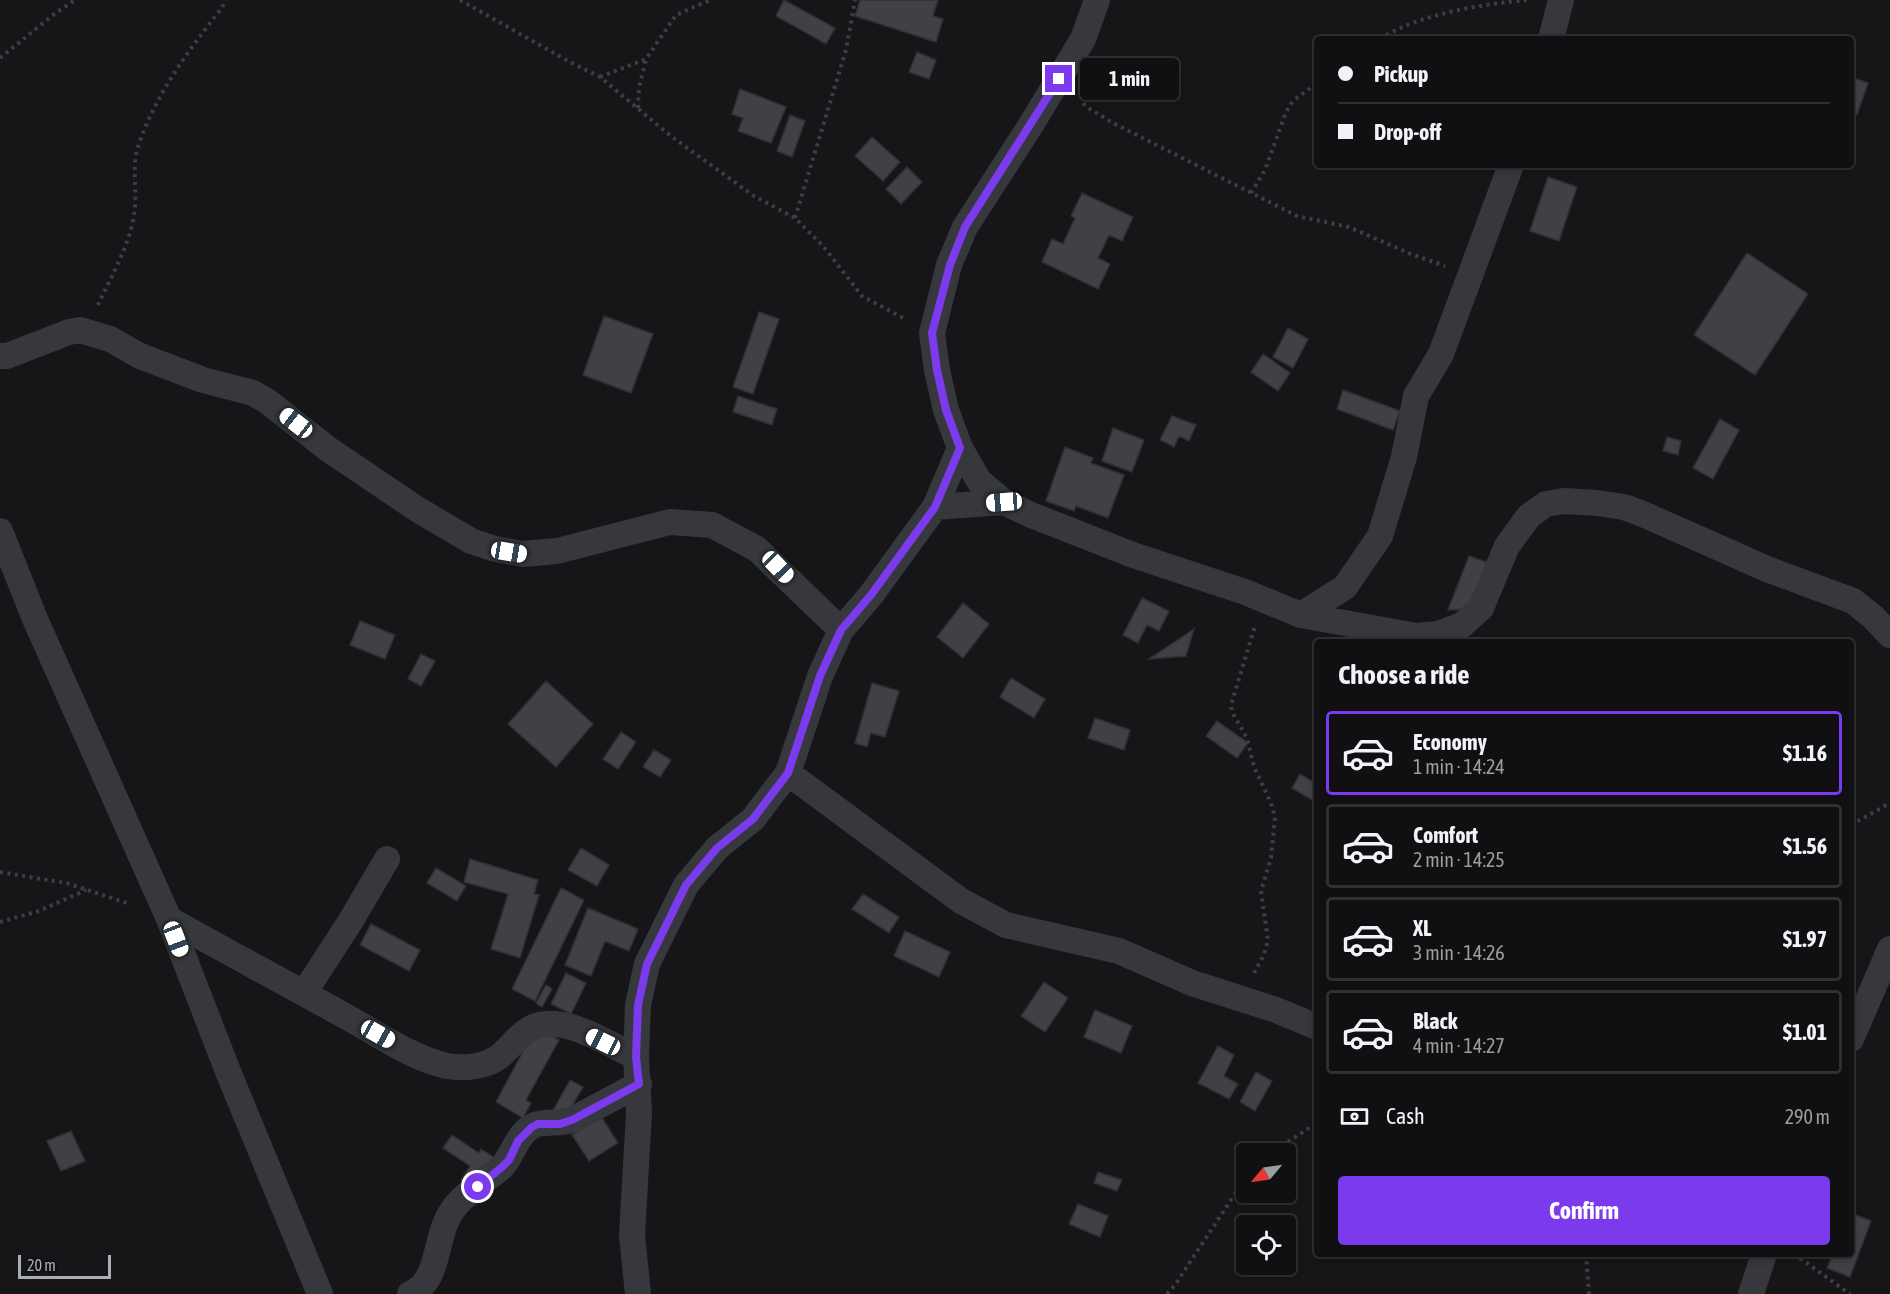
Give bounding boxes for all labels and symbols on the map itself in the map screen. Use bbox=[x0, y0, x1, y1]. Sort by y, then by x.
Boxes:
callout: 1 min bbox=[1080, 58, 1179, 100]
route end bbox=[1045, 65, 1072, 92]
car bbox=[276, 405, 316, 441]
car bbox=[985, 492, 1023, 512]
car bbox=[490, 540, 528, 564]
car bbox=[759, 548, 797, 586]
car bbox=[161, 919, 191, 959]
car bbox=[358, 1017, 398, 1051]
car bbox=[583, 1026, 623, 1058]
north arrow bbox=[1236, 1143, 1296, 1203]
route start bbox=[464, 1173, 491, 1200]
scale bar bbox=[18, 1252, 111, 1280]

